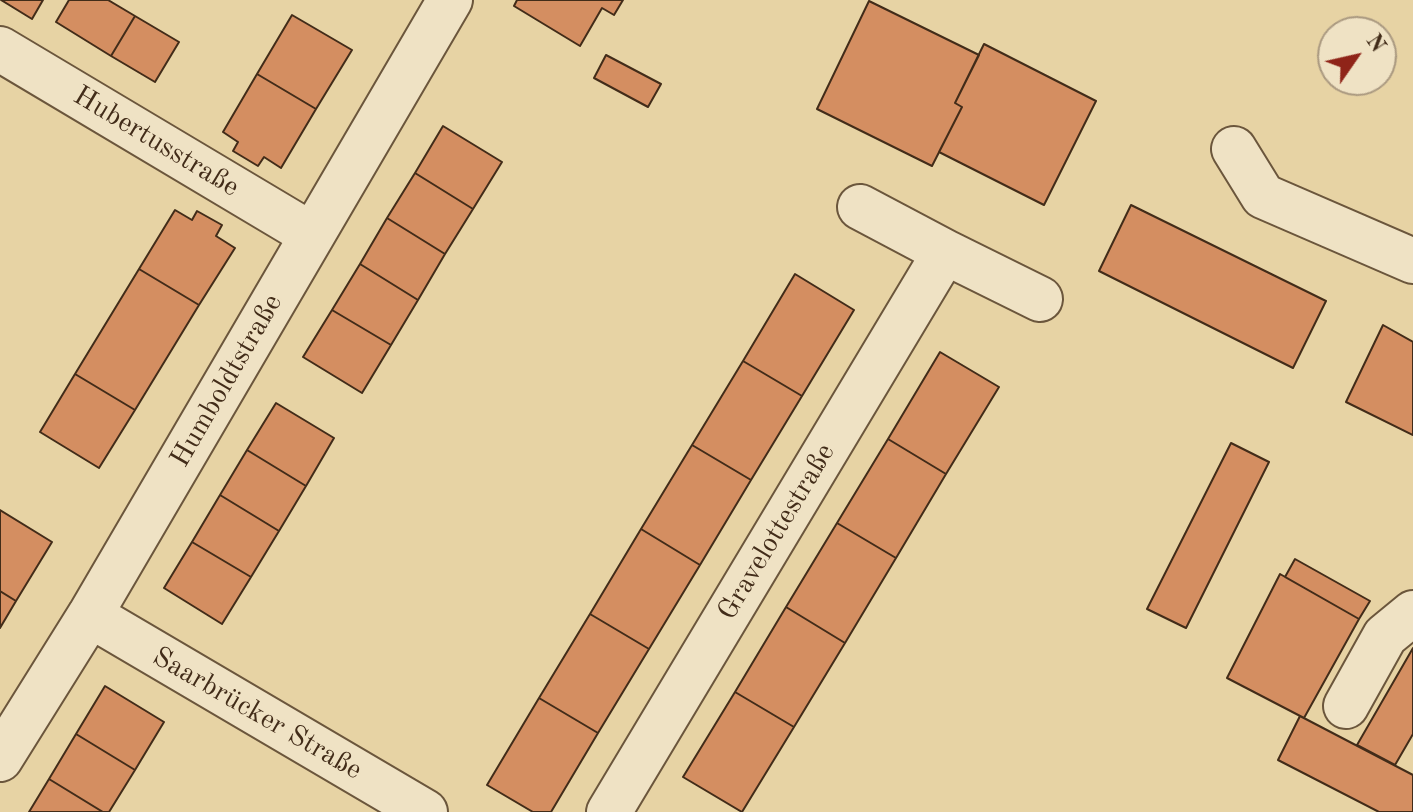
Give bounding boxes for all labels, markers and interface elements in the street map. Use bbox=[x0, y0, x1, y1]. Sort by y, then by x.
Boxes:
north arrow bbox=[1317, 16, 1397, 96]
text: N bbox=[1361, 31, 1389, 57]
street label: Hubertusstraße bbox=[67, 79, 245, 205]
street label: Humboldtstraße bbox=[164, 288, 290, 474]
street label: Gravelottestraße bbox=[711, 438, 843, 626]
street label: Saarbrücker Straße bbox=[146, 640, 368, 788]

